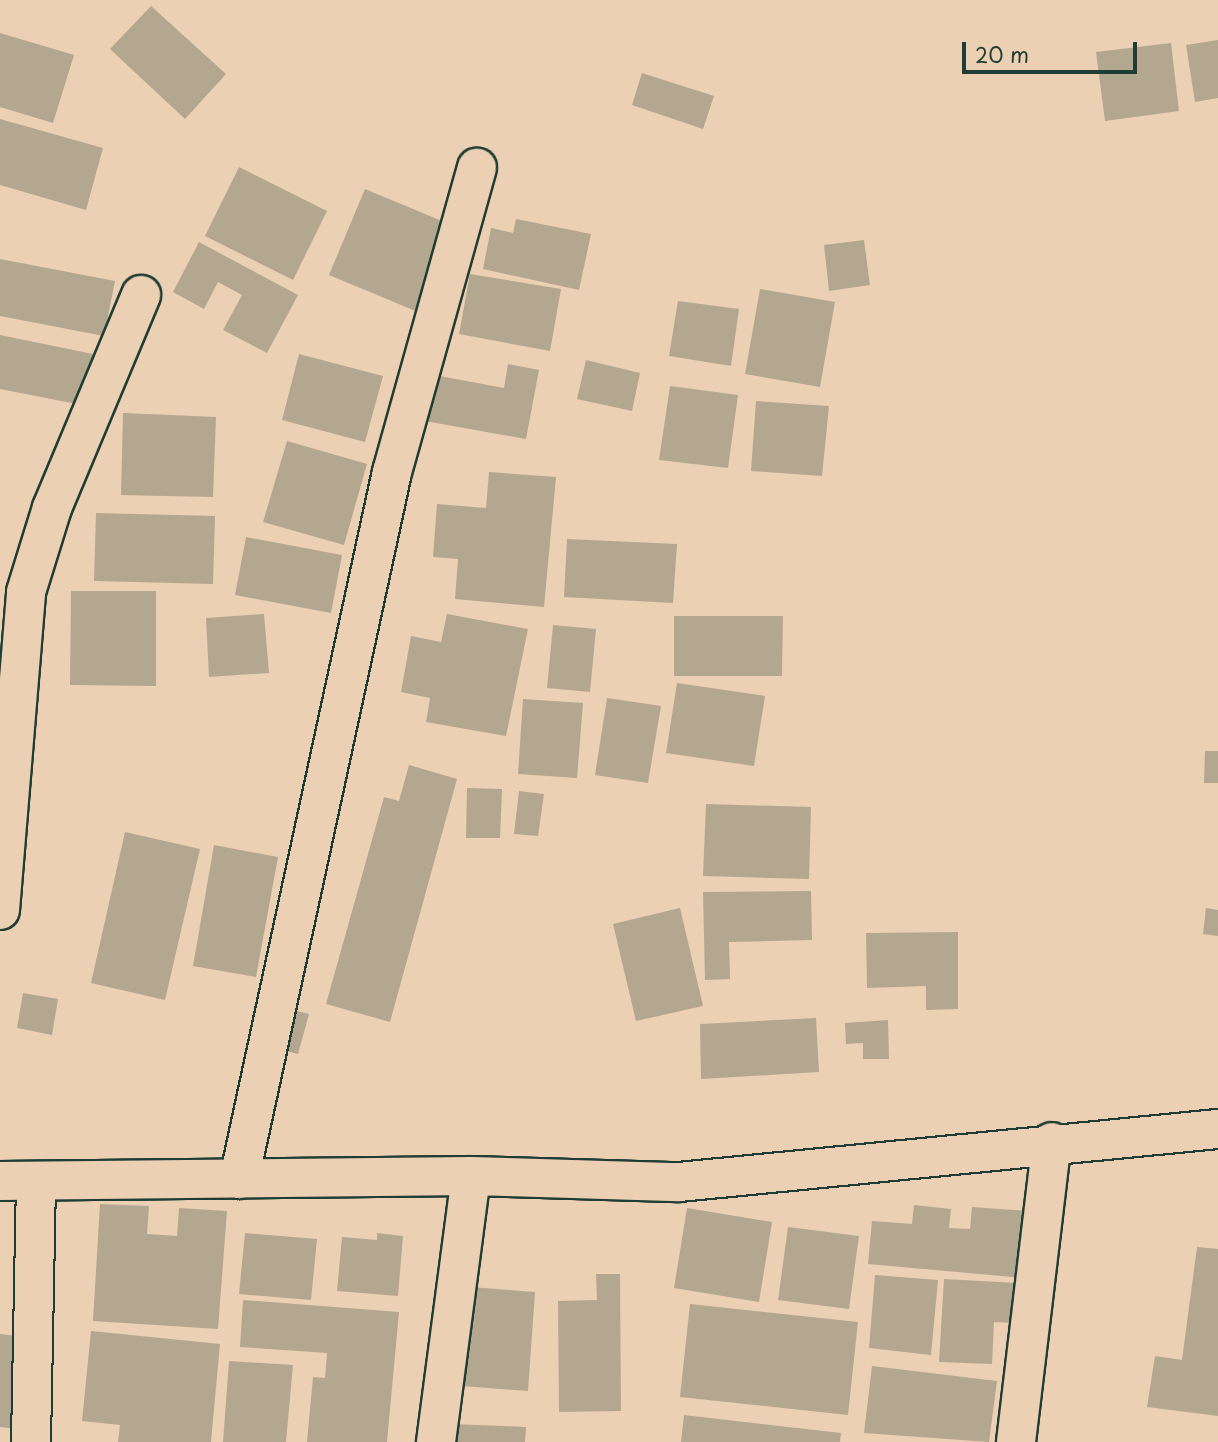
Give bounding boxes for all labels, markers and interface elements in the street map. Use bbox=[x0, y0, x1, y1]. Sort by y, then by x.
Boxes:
scale bar bbox=[966, 28, 1141, 72]
text: 20 m bbox=[975, 38, 1029, 70]

